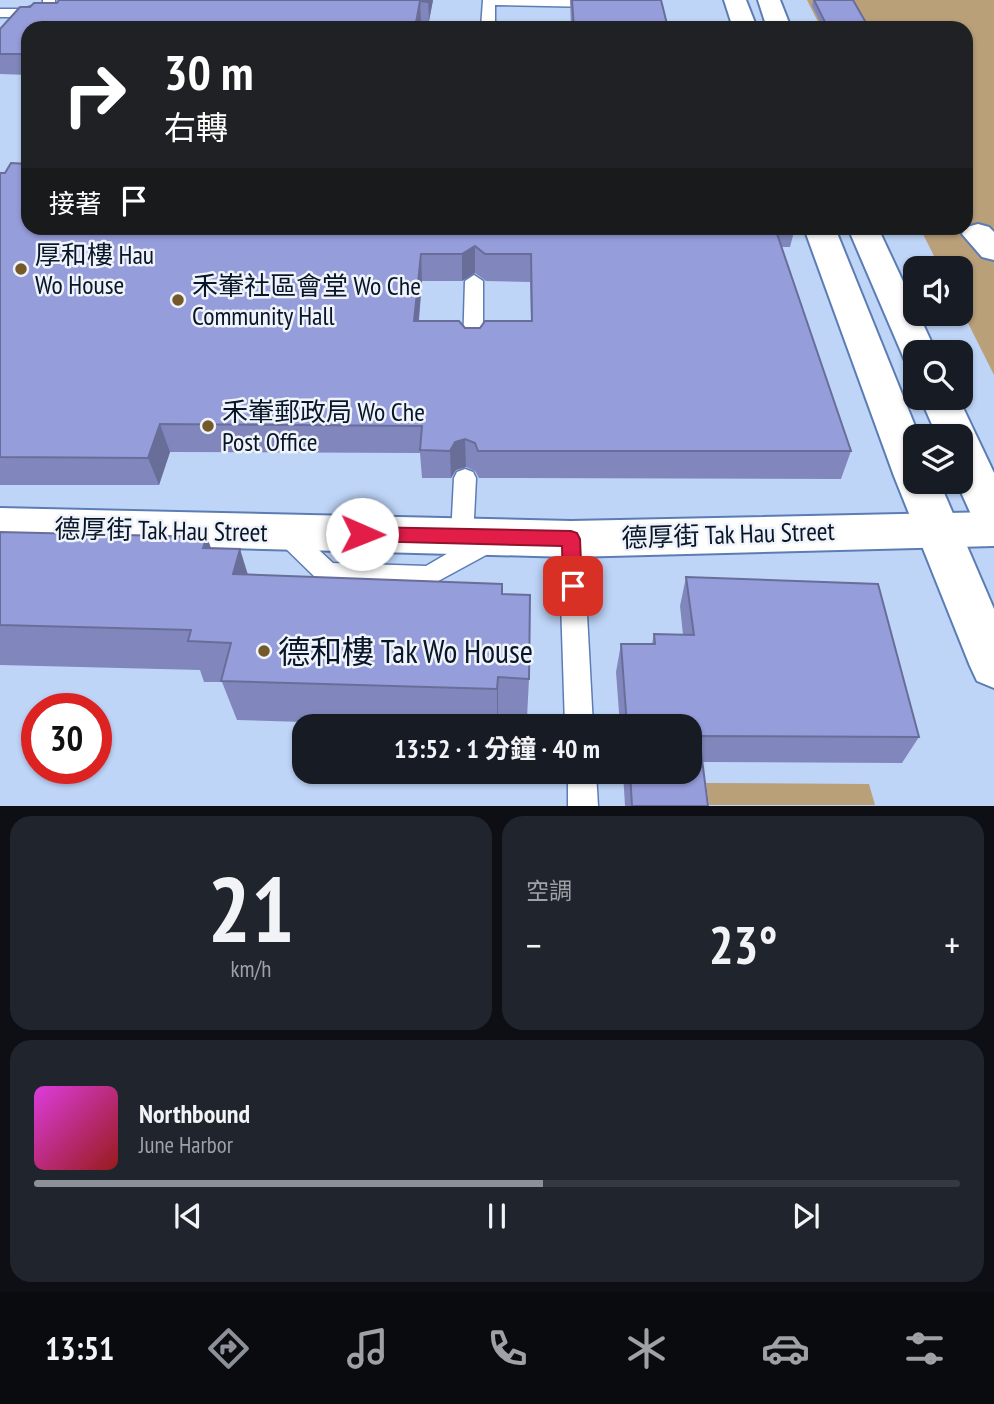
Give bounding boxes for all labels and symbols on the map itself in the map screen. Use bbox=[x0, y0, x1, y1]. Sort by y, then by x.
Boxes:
place label: 厚和樓 Hau Wo House bbox=[35, 238, 154, 301]
marker: 厚和樓 Hau Wo House bbox=[13, 261, 29, 277]
place label: 禾輋社區會堂 Wo Che Community Hall bbox=[192, 269, 421, 332]
marker: 禾輋社區會堂 Wo Che Community Hall bbox=[170, 292, 186, 308]
place label: 禾輋郵政局 Wo Che Post Office bbox=[222, 395, 425, 458]
marker: 禾輋郵政局 Wo Che Post Office bbox=[200, 418, 216, 434]
position arrow bbox=[325, 497, 399, 571]
street label: 德厚街 Tak Hau Street bbox=[54, 512, 268, 548]
street label: 德厚街 Tak Hau Street bbox=[621, 514, 835, 554]
pin bbox=[543, 556, 603, 616]
place label: 德和樓 Tak Wo House bbox=[278, 630, 533, 672]
marker: 德和樓 Tak Wo House bbox=[256, 643, 272, 659]
speed limit sign: 30 bbox=[21, 693, 112, 784]

